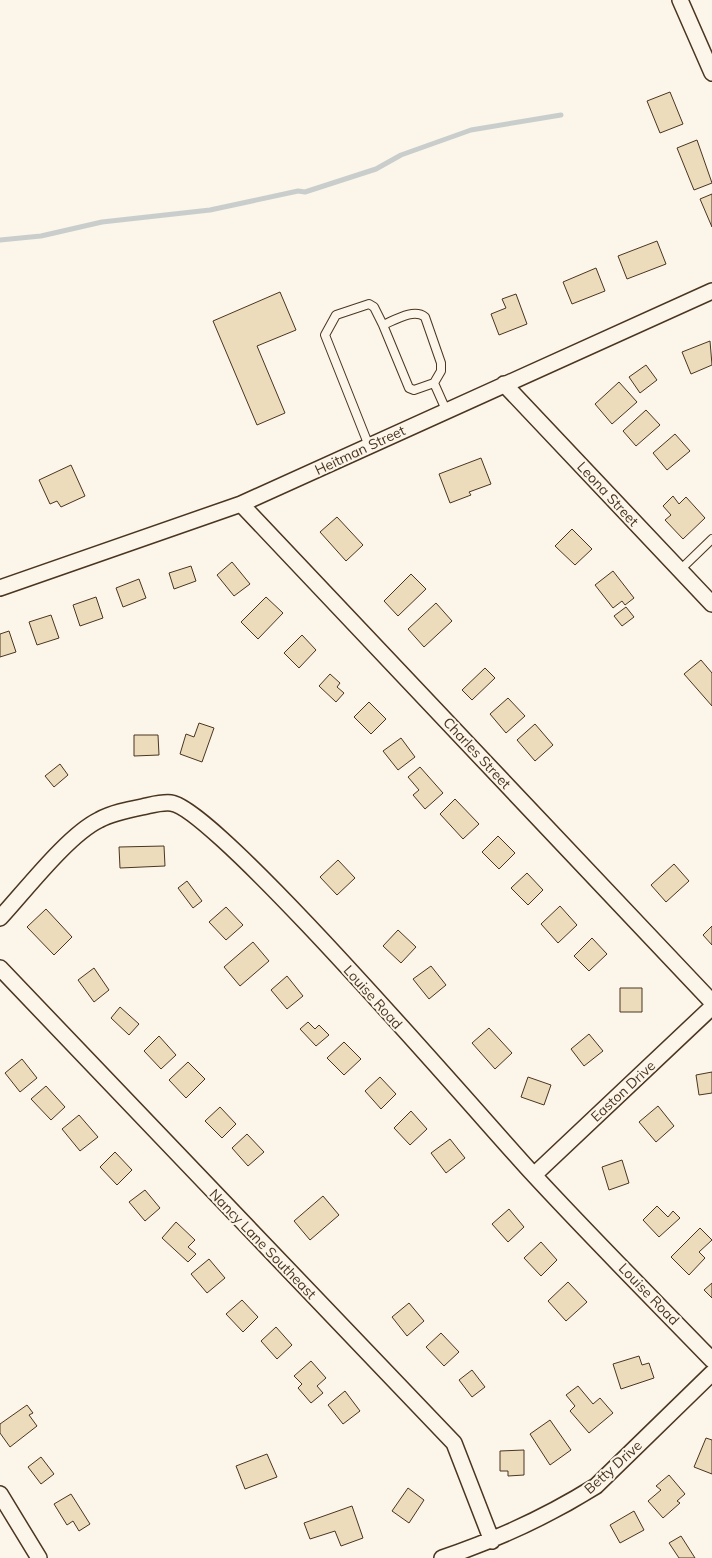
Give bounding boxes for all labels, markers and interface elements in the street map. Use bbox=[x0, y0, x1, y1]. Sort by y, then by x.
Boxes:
street label: Heitman Street bbox=[312, 421, 408, 479]
street label: Leona Street bbox=[573, 458, 643, 530]
street label: Charles Street bbox=[439, 713, 515, 793]
street label: Louise Road bbox=[340, 961, 406, 1033]
street label: Easton Drive bbox=[587, 1056, 659, 1126]
street label: Nancy Lane Southeast bbox=[206, 1185, 320, 1303]
street label: Louise Road bbox=[615, 1259, 683, 1329]
street label: Betty Drive bbox=[580, 1436, 646, 1498]

